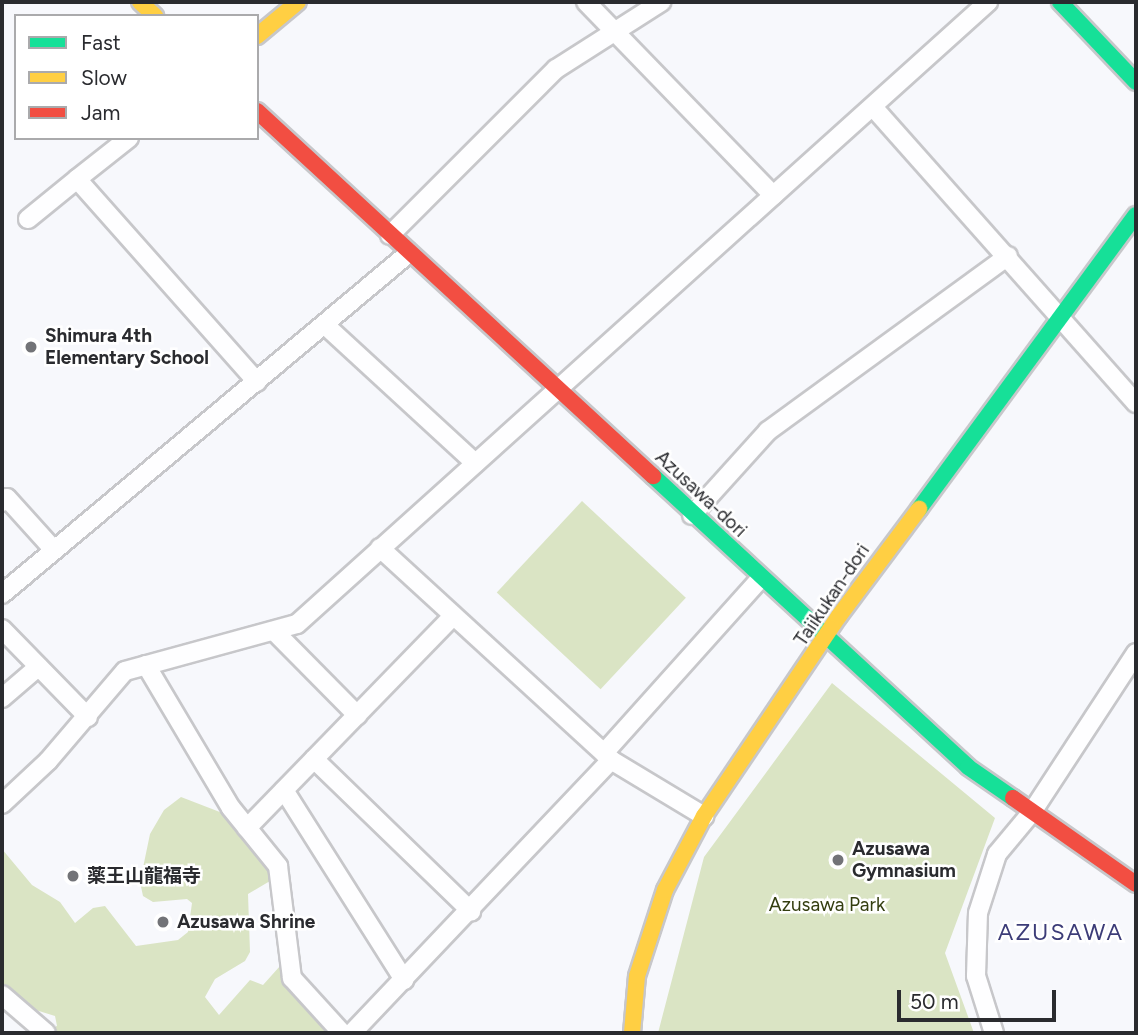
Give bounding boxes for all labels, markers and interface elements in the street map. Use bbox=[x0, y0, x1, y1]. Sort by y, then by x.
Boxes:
legend bbox=[14, 14, 259, 140]
text: Fast bbox=[81, 30, 121, 55]
text: Slow bbox=[81, 65, 127, 90]
text: Jam bbox=[81, 100, 120, 125]
place label: Shimura 4th Elementary School bbox=[45, 325, 209, 369]
marker: Shimura 4th Elementary School bbox=[23, 339, 39, 355]
street label: Azusawa-dori bbox=[651, 446, 751, 542]
street label: Taiikukan-dori bbox=[790, 540, 874, 650]
place label: Azusawa Gymnasium bbox=[852, 838, 956, 882]
marker: Azusawa Gymnasium bbox=[830, 852, 846, 868]
place label: 薬王山龍福寺 bbox=[87, 865, 201, 887]
marker: 薬王山龍福寺 bbox=[65, 868, 81, 884]
park label: Azusawa Park bbox=[769, 894, 885, 916]
place label: Azusawa Shrine bbox=[177, 911, 315, 933]
marker: Azusawa Shrine bbox=[155, 914, 171, 930]
district label: AZUSAWA bbox=[999, 918, 1123, 946]
scale bar bbox=[900, 976, 1059, 1020]
text: 50 m bbox=[910, 989, 959, 1014]

